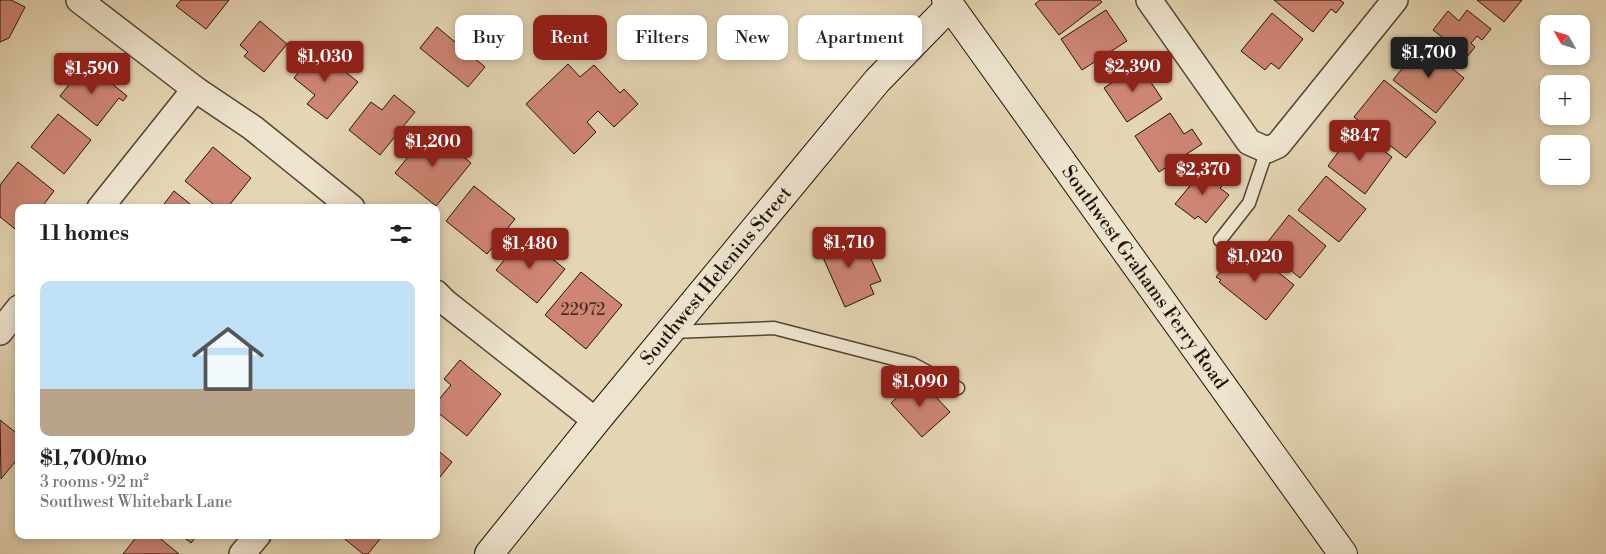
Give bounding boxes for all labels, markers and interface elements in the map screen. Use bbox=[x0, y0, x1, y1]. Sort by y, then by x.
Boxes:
chip: Buy bbox=[455, 15, 523, 60]
chip: Rent bbox=[533, 15, 607, 60]
chip: Filters bbox=[617, 15, 707, 60]
chip: New bbox=[717, 15, 788, 60]
chip: Apartment bbox=[798, 15, 922, 60]
north arrow bbox=[1540, 15, 1590, 65]
map controls bbox=[1540, 15, 1590, 185]
pin: $1,700 bbox=[1388, 36, 1470, 79]
pin: $1,030 bbox=[284, 41, 366, 83]
text: $1,700 bbox=[1402, 43, 1456, 63]
text: $1,030 bbox=[297, 47, 353, 67]
pin: $2,390 bbox=[1092, 51, 1174, 93]
pin: $1,590 bbox=[51, 52, 133, 95]
text: $2,390 bbox=[1105, 57, 1161, 77]
text: $1,590 bbox=[65, 59, 119, 79]
button: + bbox=[1540, 75, 1590, 125]
pin: $847 bbox=[1330, 120, 1390, 162]
pin: $1,200 bbox=[392, 126, 474, 168]
text: $847 bbox=[1340, 126, 1380, 146]
text: $1,200 bbox=[405, 132, 461, 152]
button: − bbox=[1540, 135, 1590, 185]
pin: $2,370 bbox=[1162, 154, 1244, 196]
text: $2,370 bbox=[1176, 160, 1230, 180]
street label: Southwest Grahams Ferry Road bbox=[1056, 161, 1233, 394]
street label: Southwest Helenius Street bbox=[635, 181, 797, 370]
icon: filters bbox=[387, 220, 415, 248]
text: 11 homes bbox=[40, 221, 129, 247]
pin: $1,710 bbox=[808, 226, 890, 269]
pin: $1,480 bbox=[489, 228, 571, 270]
text: $1,710 bbox=[824, 233, 875, 253]
text: $1,480 bbox=[503, 234, 557, 254]
pin: $1,020 bbox=[1214, 240, 1296, 283]
text: $1,020 bbox=[1227, 247, 1283, 267]
house number: 22972 bbox=[561, 300, 605, 320]
icon: home bbox=[183, 314, 273, 404]
pin: $1,090 bbox=[879, 366, 961, 408]
text: $1,090 bbox=[892, 372, 948, 392]
text: $1,700/mo bbox=[40, 446, 147, 472]
text: 3 rooms · 92 m² bbox=[40, 472, 149, 492]
text: Southwest Whitebark Lane bbox=[40, 492, 232, 512]

